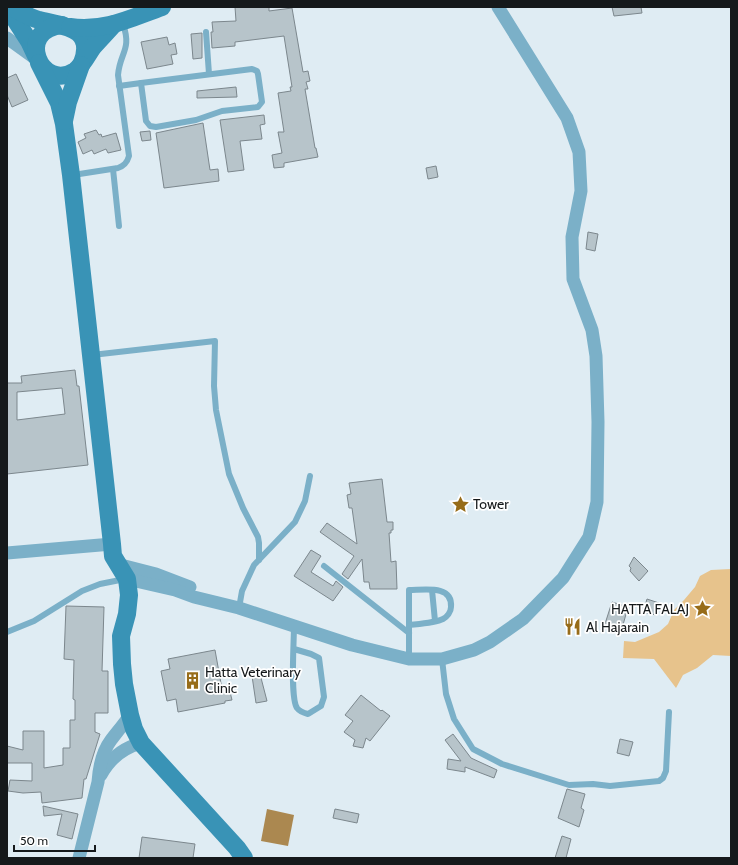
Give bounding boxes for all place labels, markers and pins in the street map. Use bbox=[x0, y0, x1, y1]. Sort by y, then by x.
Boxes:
place icon: Tower bbox=[450, 494, 470, 514]
place label: Tower bbox=[473, 495, 509, 513]
place icon: HATTA FALAJ bbox=[692, 599, 712, 619]
place label: HATTA FALAJ bbox=[611, 600, 689, 618]
restaurant icon: Al Hajarain bbox=[563, 617, 583, 637]
place label: Al Hajarain bbox=[586, 618, 649, 636]
place label: Hatta Veterinary Clinic bbox=[205, 663, 301, 697]
building icon: Hatta Veterinary Clinic bbox=[182, 670, 202, 690]

